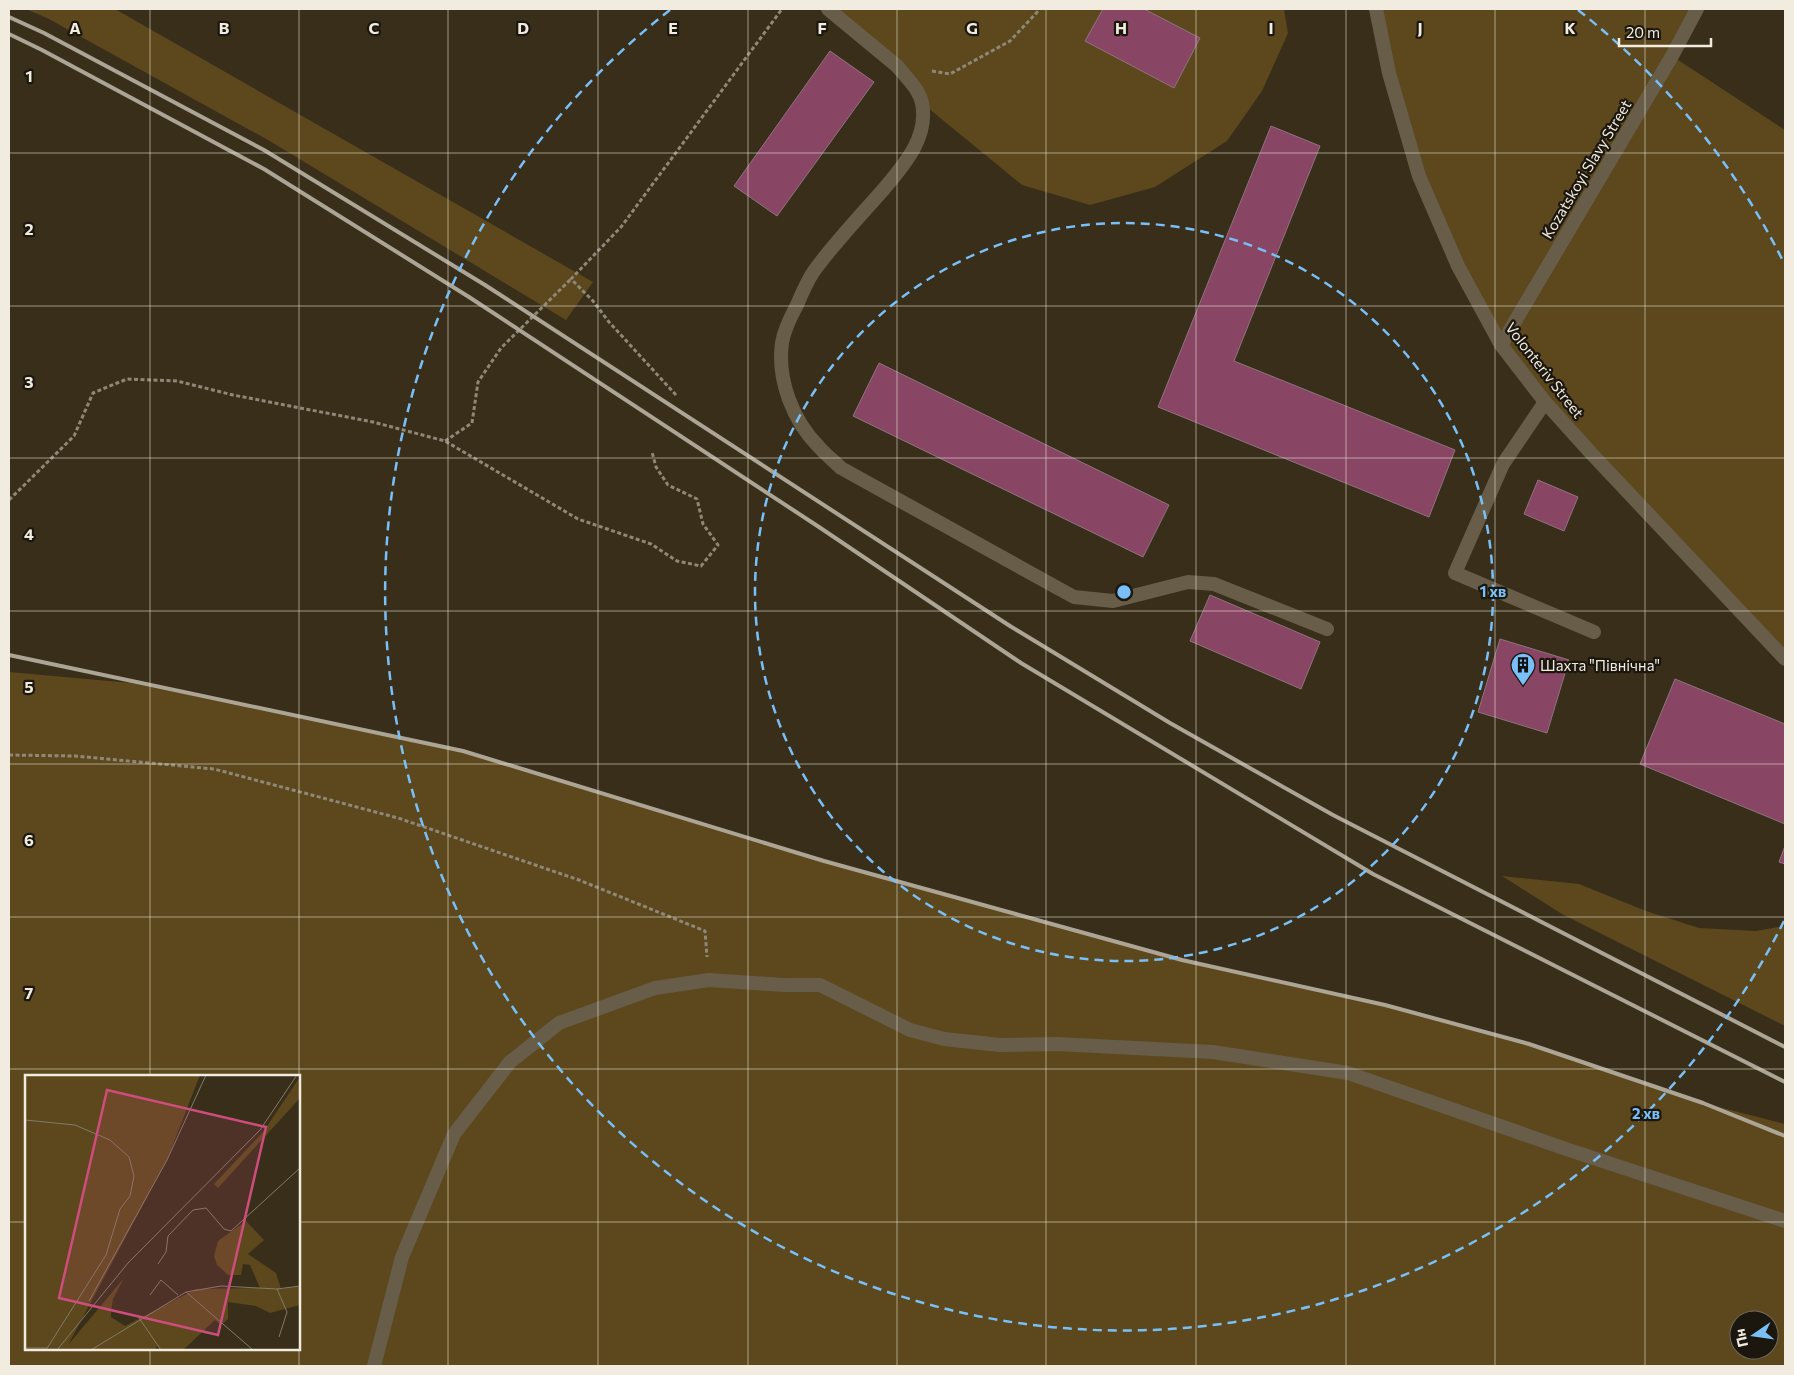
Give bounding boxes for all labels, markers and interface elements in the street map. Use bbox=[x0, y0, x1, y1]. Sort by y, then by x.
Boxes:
scale bar bbox=[1619, 15, 1712, 47]
text: A bbox=[69, 18, 81, 37]
text: B bbox=[219, 18, 230, 37]
text: C bbox=[369, 18, 380, 37]
text: D bbox=[517, 18, 529, 37]
text: E bbox=[668, 18, 678, 37]
text: F bbox=[817, 18, 827, 37]
text: G bbox=[966, 18, 978, 37]
text: H bbox=[1115, 18, 1127, 37]
text: I bbox=[1268, 18, 1274, 37]
text: J bbox=[1417, 18, 1423, 37]
text: K bbox=[1564, 18, 1576, 37]
text: 20 m bbox=[1626, 23, 1660, 41]
text: 1 bbox=[25, 66, 33, 85]
street label: Kozatskoyi Slavy Street bbox=[1537, 96, 1635, 242]
text: 2 bbox=[24, 219, 34, 238]
street label: Volonteriv Street bbox=[1502, 319, 1588, 421]
text: 3 bbox=[24, 372, 34, 391]
text: 4 bbox=[24, 524, 34, 543]
text: 1 хв bbox=[1480, 582, 1506, 600]
centre of rings bbox=[1115, 583, 1133, 601]
building icon: Шахта "Північна" bbox=[1510, 652, 1536, 686]
place label: Шахта "Північна" bbox=[1540, 656, 1660, 674]
text: 5 bbox=[24, 677, 34, 696]
text: 6 bbox=[24, 830, 34, 849]
text: 7 bbox=[25, 983, 34, 1002]
inset map bbox=[25, 1075, 300, 1350]
text: 2 хв bbox=[1632, 1104, 1660, 1122]
north arrow bbox=[1729, 1310, 1779, 1360]
text: Пн bbox=[1730, 1327, 1751, 1349]

